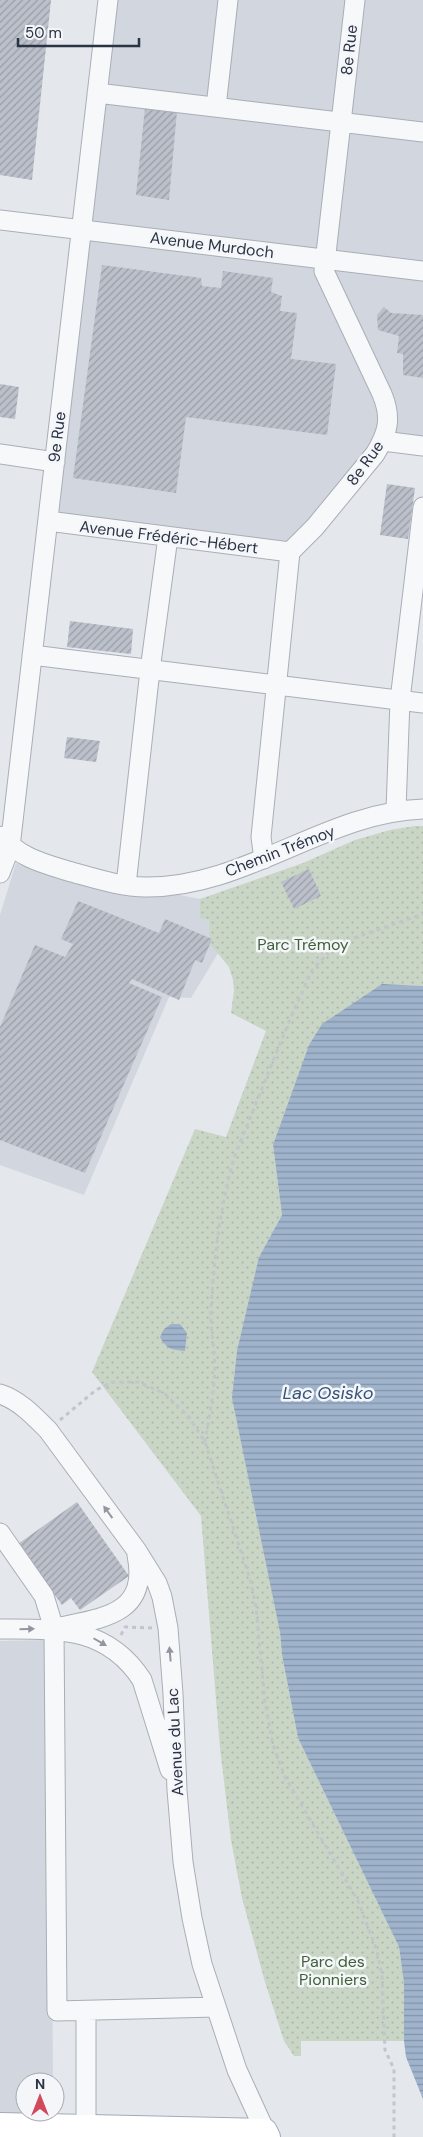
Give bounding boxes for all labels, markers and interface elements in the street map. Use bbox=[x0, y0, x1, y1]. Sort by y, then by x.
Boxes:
scale bar bbox=[18, 15, 139, 47]
text: 50 m bbox=[25, 23, 62, 43]
street label: 8e Rue bbox=[336, 24, 362, 76]
street label: Avenue Murdoch bbox=[149, 227, 275, 263]
street label: 9e Rue bbox=[43, 410, 71, 464]
street label: 8e Rue bbox=[342, 436, 388, 490]
street label: Avenue Frédéric-Hébert bbox=[78, 516, 260, 558]
street label: Chemin Trémoy bbox=[222, 820, 338, 882]
park label: Parc Trémoy bbox=[257, 934, 349, 955]
water label: Lac Osisko bbox=[283, 1381, 373, 1405]
one-way arrow bbox=[103, 1505, 113, 1519]
one-way arrow bbox=[19, 1625, 35, 1633]
one-way arrow bbox=[94, 1637, 107, 1646]
one-way arrow bbox=[166, 1646, 174, 1662]
street label: Avenue du Lac bbox=[162, 1687, 188, 1797]
park label: Parc des Pionniers bbox=[299, 1951, 367, 1990]
north arrow bbox=[15, 2072, 65, 2122]
text: N bbox=[35, 2075, 45, 2093]

